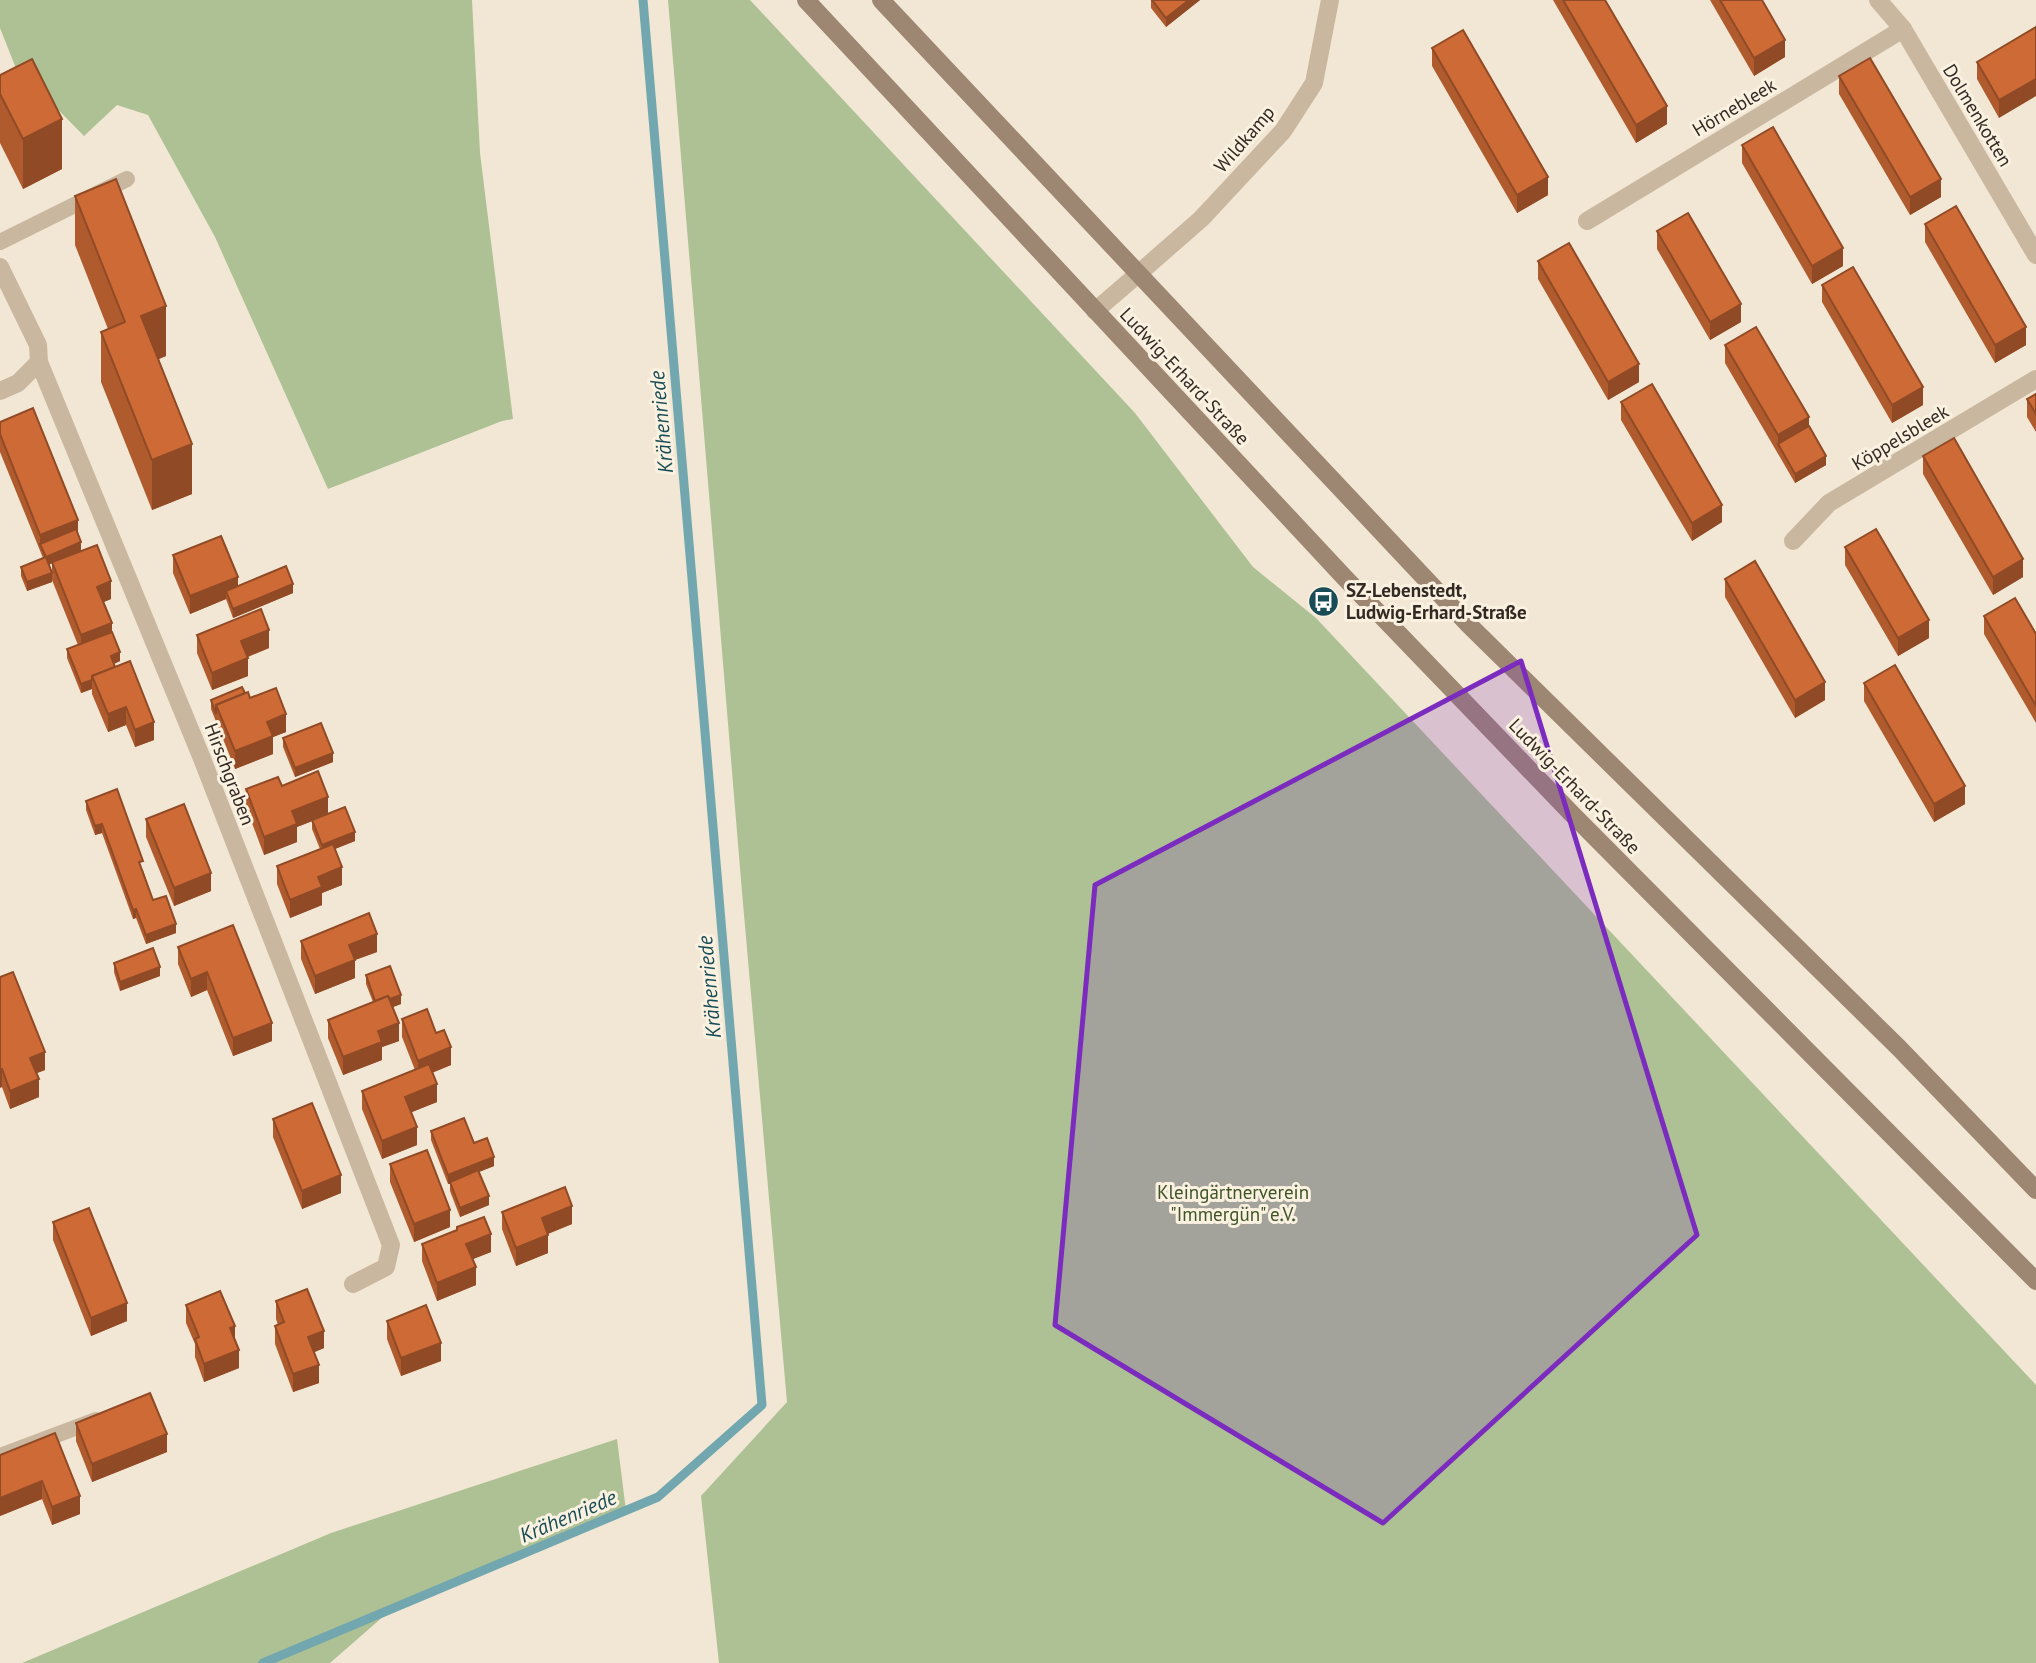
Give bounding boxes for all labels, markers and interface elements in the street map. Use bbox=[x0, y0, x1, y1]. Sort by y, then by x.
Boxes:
street label: Dolmenkotten bbox=[1938, 59, 2018, 171]
street label: Hörnebleek bbox=[1688, 73, 1780, 141]
street label: Wildkamp bbox=[1208, 101, 1280, 177]
street label: Ludwig-Erhard-Straße bbox=[1115, 302, 1255, 450]
water label: Krähenriede bbox=[643, 369, 679, 474]
street label: Köppelsbleek bbox=[1847, 399, 1953, 475]
place label: SZ-Lebenstedt, Ludwig-Erhard-Straße bbox=[1346, 578, 1527, 624]
bus stop icon: SZ-Lebenstedt, Ludwig-Erhard-Straße bbox=[1306, 584, 1340, 618]
street label: Ludwig-Erhard-Straße bbox=[1504, 713, 1646, 859]
street label: Hirschgraben bbox=[200, 719, 260, 829]
water label: Krähenriede bbox=[691, 934, 727, 1039]
park label: Kleingärtnerverein "Immergün" e.V. bbox=[1157, 1180, 1309, 1226]
water label: Krähenriede bbox=[515, 1483, 621, 1549]

